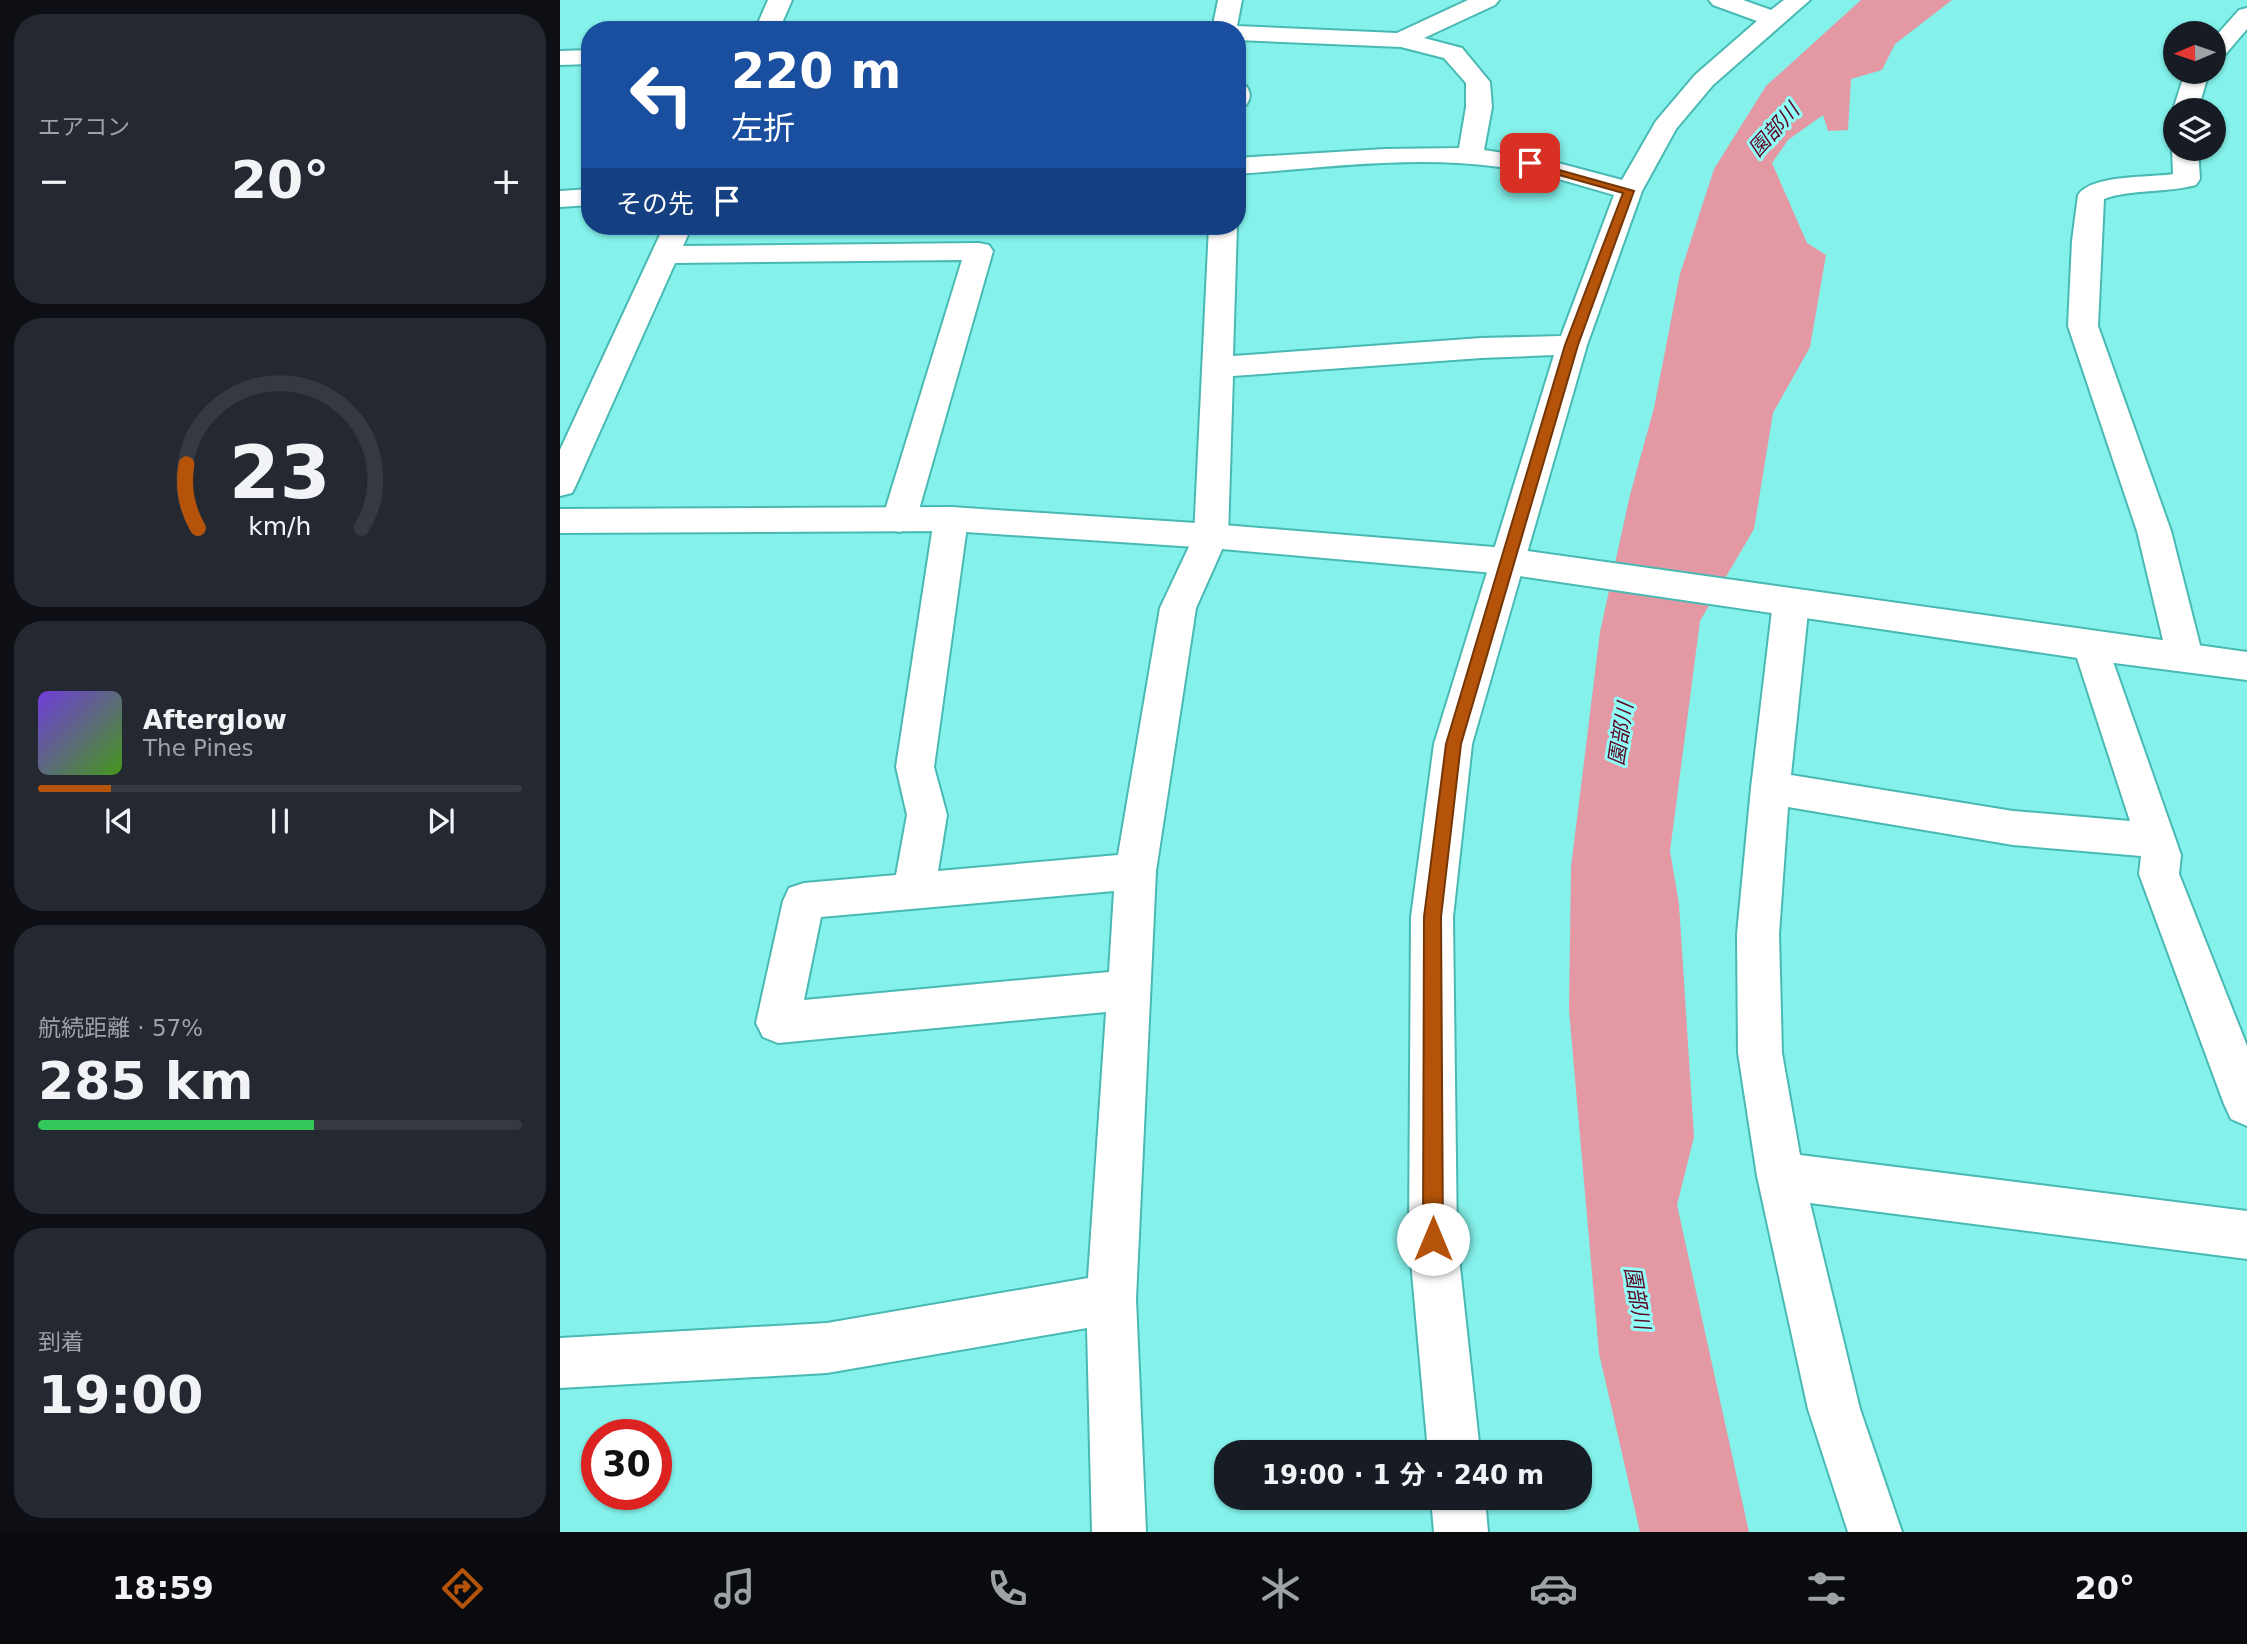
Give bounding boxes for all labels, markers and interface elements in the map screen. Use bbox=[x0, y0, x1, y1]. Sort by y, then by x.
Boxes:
north arrow bbox=[2163, 21, 2226, 84]
map controls bbox=[2163, 21, 2226, 161]
text: 220 m bbox=[731, 43, 901, 100]
icon: left bbox=[616, 49, 707, 140]
water label: 園部川 bbox=[1744, 97, 1805, 161]
button: layers bbox=[2163, 98, 2226, 161]
text: 左折 bbox=[731, 109, 795, 147]
text: エアコン bbox=[38, 114, 130, 140]
pin bbox=[1500, 133, 1560, 193]
icon: arrive bbox=[1511, 144, 1549, 182]
text: 20° bbox=[231, 150, 329, 210]
text: − bbox=[38, 159, 70, 203]
text: + bbox=[490, 159, 522, 203]
icon: arrive bbox=[708, 182, 746, 220]
text: その先 bbox=[616, 189, 694, 219]
text: 23 bbox=[229, 431, 331, 516]
text: km/h bbox=[248, 512, 312, 541]
water label: 園部川 bbox=[1604, 699, 1638, 767]
text: Afterglow bbox=[143, 705, 287, 735]
text: The Pines bbox=[143, 735, 254, 761]
icon: previous bbox=[100, 802, 138, 840]
icon: pause bbox=[261, 802, 299, 840]
icon: next bbox=[422, 802, 460, 840]
text: 航続距離 · 57% bbox=[38, 1015, 203, 1041]
text: 285 km bbox=[38, 1051, 253, 1111]
position arrow bbox=[1396, 1202, 1470, 1276]
water label: 園部川 bbox=[1620, 1265, 1655, 1333]
text: 到着 bbox=[38, 1329, 84, 1355]
text: 19:00 bbox=[38, 1365, 204, 1425]
speed limit sign: 30 bbox=[581, 1419, 672, 1510]
text: 19:00 · 1 分 · 240 m bbox=[1262, 1460, 1544, 1490]
icon: directions bbox=[438, 1564, 487, 1613]
icon: music bbox=[710, 1564, 759, 1613]
icon: phone bbox=[983, 1564, 1032, 1613]
icon: climate bbox=[1256, 1564, 1305, 1613]
icon: car bbox=[1529, 1564, 1578, 1613]
icon: filters bbox=[1802, 1564, 1851, 1613]
text: 18:59 bbox=[112, 1569, 214, 1607]
text: 20° bbox=[2074, 1569, 2135, 1607]

